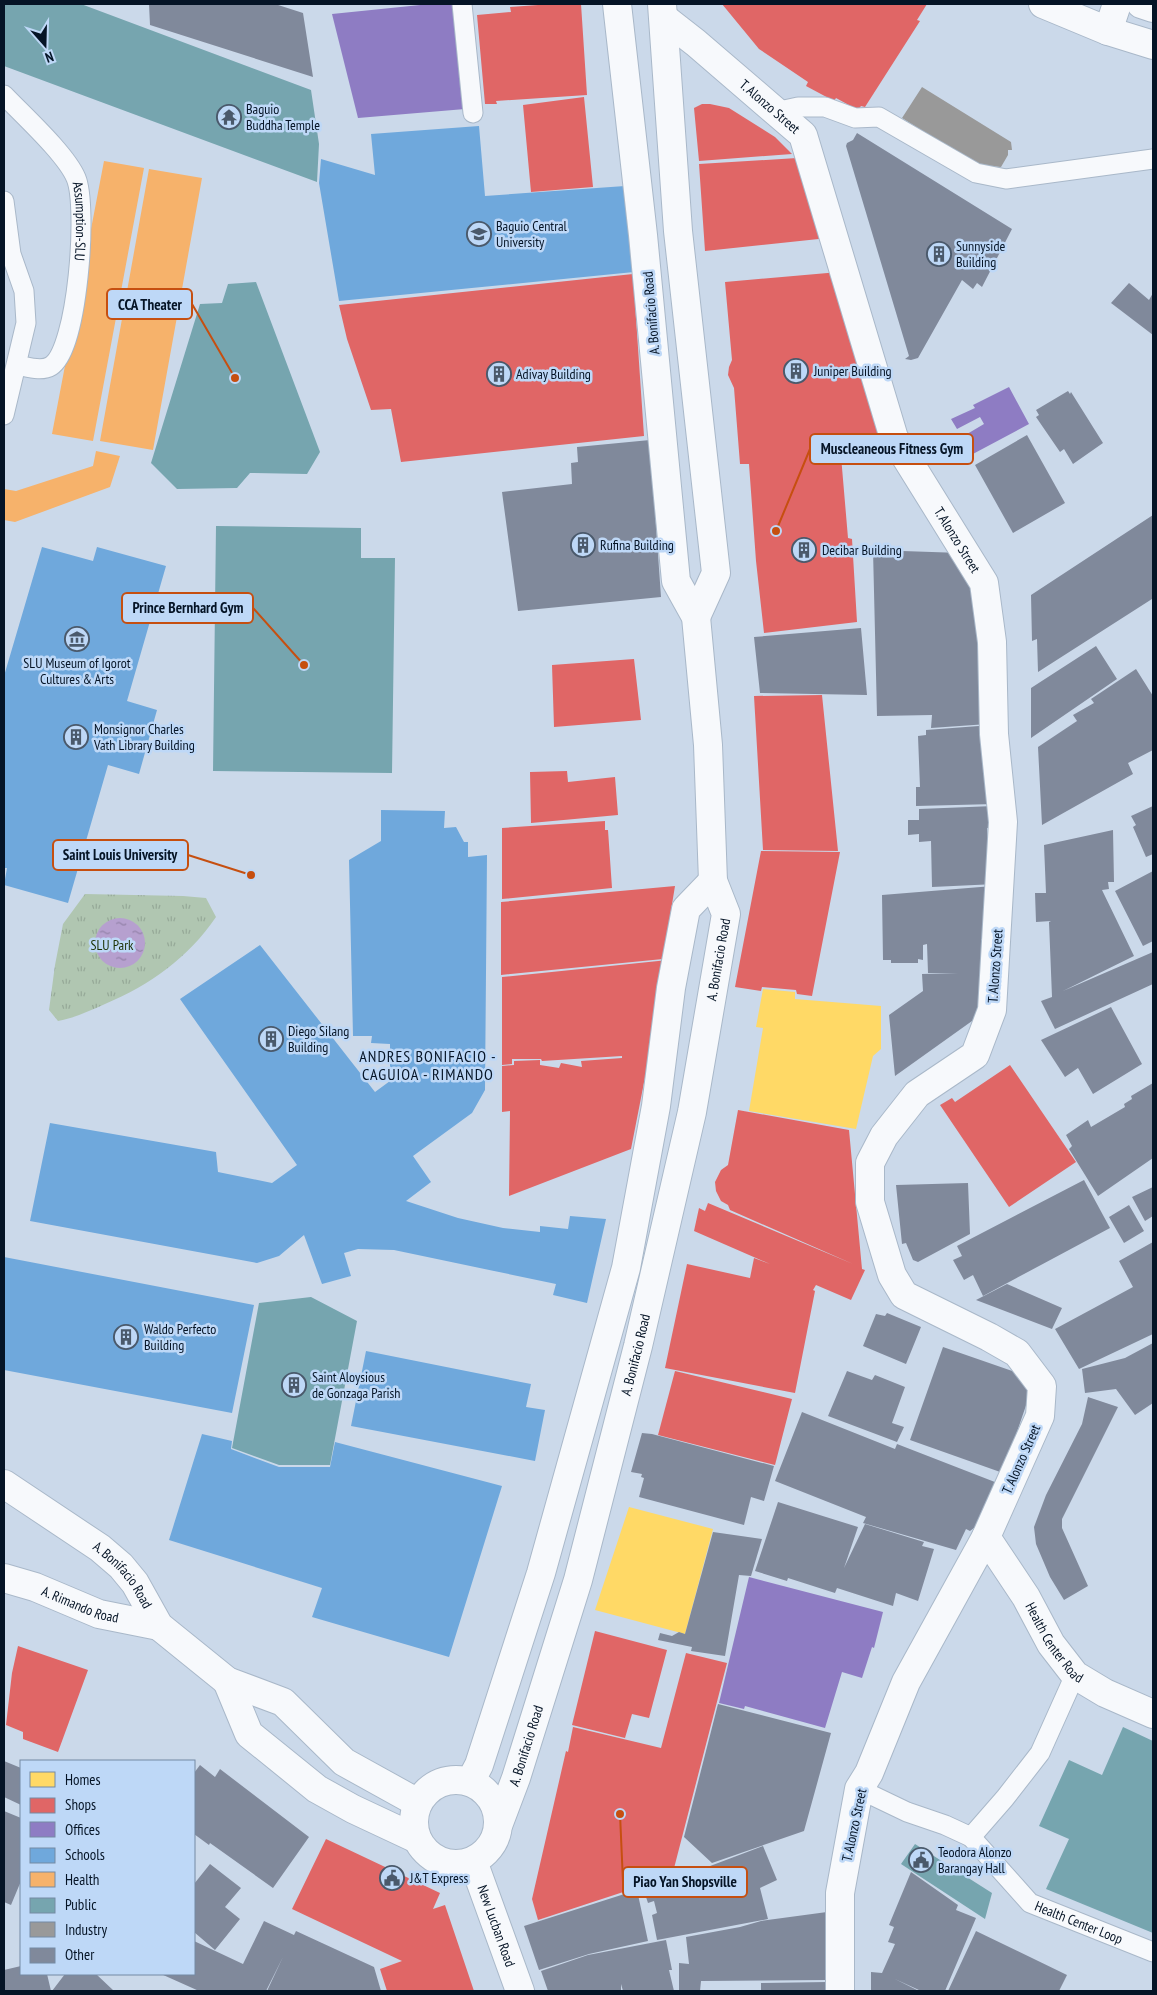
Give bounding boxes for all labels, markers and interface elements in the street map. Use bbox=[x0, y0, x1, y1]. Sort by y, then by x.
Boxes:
north arrow bbox=[20, 20, 70, 70]
text: N bbox=[43, 47, 56, 67]
street label: T. Alonzo Street bbox=[736, 75, 804, 138]
place label: Baguio Buddha Temple bbox=[246, 100, 320, 134]
temple icon: Baguio Buddha Temple bbox=[216, 104, 242, 130]
street label: Assumption-SLU bbox=[69, 180, 90, 262]
place label: Baguio Central University bbox=[496, 217, 568, 251]
school or university icon: Baguio Central University bbox=[466, 221, 492, 247]
place label: Sunnyside Building bbox=[956, 237, 1005, 271]
building icon: Sunnyside Building bbox=[926, 241, 952, 267]
street label: A. Bonifacio Road bbox=[638, 271, 664, 355]
callout: CCA Theater bbox=[107, 289, 192, 319]
text: CCA Theater bbox=[118, 295, 183, 314]
building icon: Juniper Building bbox=[783, 358, 809, 384]
building icon: Adivay Building bbox=[486, 361, 512, 387]
place label: Juniper Building bbox=[813, 362, 892, 380]
place label: Adivay Building bbox=[516, 365, 591, 383]
callout: Muscleaneous Fitness Gym bbox=[810, 434, 973, 464]
text: Muscleaneous Fitness Gym bbox=[821, 439, 963, 458]
street label: T. Alonzo Street bbox=[930, 504, 985, 576]
building icon: Rufina Building bbox=[570, 532, 596, 558]
place label: Rufina Building bbox=[600, 536, 674, 554]
building icon: Decibar Building bbox=[791, 537, 817, 563]
place label: Decibar Building bbox=[822, 541, 902, 559]
callout: Prince Bernhard Gym bbox=[122, 593, 253, 623]
text: Prince Bernhard Gym bbox=[132, 598, 244, 617]
museum icon: SLU Museum of Igorot Cultures & Arts bbox=[64, 626, 90, 652]
place label: SLU Museum of Igorot Cultures & Arts bbox=[23, 654, 131, 688]
place label: Monsignor Charles Vath Library Building bbox=[93, 720, 195, 754]
building icon: Monsignor Charles Vath Library Building bbox=[63, 724, 89, 750]
callout: Saint Louis University bbox=[53, 840, 188, 870]
text: Saint Louis University bbox=[63, 845, 178, 864]
street label: A. Bonifacio Road bbox=[702, 917, 734, 1002]
street label: T. Alonzo Street bbox=[983, 928, 1007, 1004]
park label: SLU Park bbox=[91, 936, 134, 954]
place label: Diego Silang Building bbox=[288, 1022, 349, 1056]
building icon: Diego Silang Building bbox=[258, 1026, 284, 1052]
district label: ANDRES BONIFACIO - CAGUIOA - RIMANDO bbox=[359, 1046, 497, 1084]
street label: A. Bonifacio Road bbox=[617, 1312, 654, 1398]
place label: Waldo Perfecto Building bbox=[144, 1320, 216, 1354]
building icon: Waldo Perfecto Building bbox=[113, 1324, 139, 1350]
place label: Saint Aloysious de Gonzaga Parish bbox=[312, 1368, 400, 1402]
building icon: Saint Aloysious de Gonzaga Parish bbox=[281, 1372, 307, 1398]
street label: T. Alonzo Street bbox=[998, 1421, 1044, 1497]
street label: A. Bonifacio Road bbox=[90, 1537, 156, 1612]
street label: A. Rimando Road bbox=[39, 1582, 120, 1627]
street label: Health Center Road bbox=[1021, 1599, 1087, 1687]
street label: A. Bonifacio Road bbox=[505, 1703, 547, 1789]
legend bbox=[20, 1760, 195, 1975]
text: Homes bbox=[65, 1770, 101, 1789]
street label: T. Alonzo Street bbox=[837, 1787, 871, 1863]
text: Shops bbox=[65, 1795, 96, 1814]
text: Offices bbox=[65, 1820, 100, 1839]
place label: Teodora Alonzo Barangay Hall bbox=[938, 1843, 1012, 1877]
text: Schools bbox=[65, 1845, 105, 1864]
public building icon: Teodora Alonzo Barangay Hall bbox=[908, 1847, 934, 1873]
public building icon: J&T Express bbox=[379, 1865, 405, 1891]
callout: Piao Yan Shopsville bbox=[623, 1867, 747, 1897]
place label: J&T Express bbox=[409, 1869, 469, 1887]
text: Health bbox=[65, 1870, 99, 1889]
text: Piao Yan Shopsville bbox=[633, 1872, 737, 1891]
street label: New Lucban Road bbox=[473, 1883, 519, 1969]
text: Public bbox=[65, 1895, 97, 1914]
street label: Health Center Loop bbox=[1032, 1897, 1125, 1948]
text: Industry bbox=[65, 1920, 107, 1939]
text: Other bbox=[65, 1945, 95, 1964]

